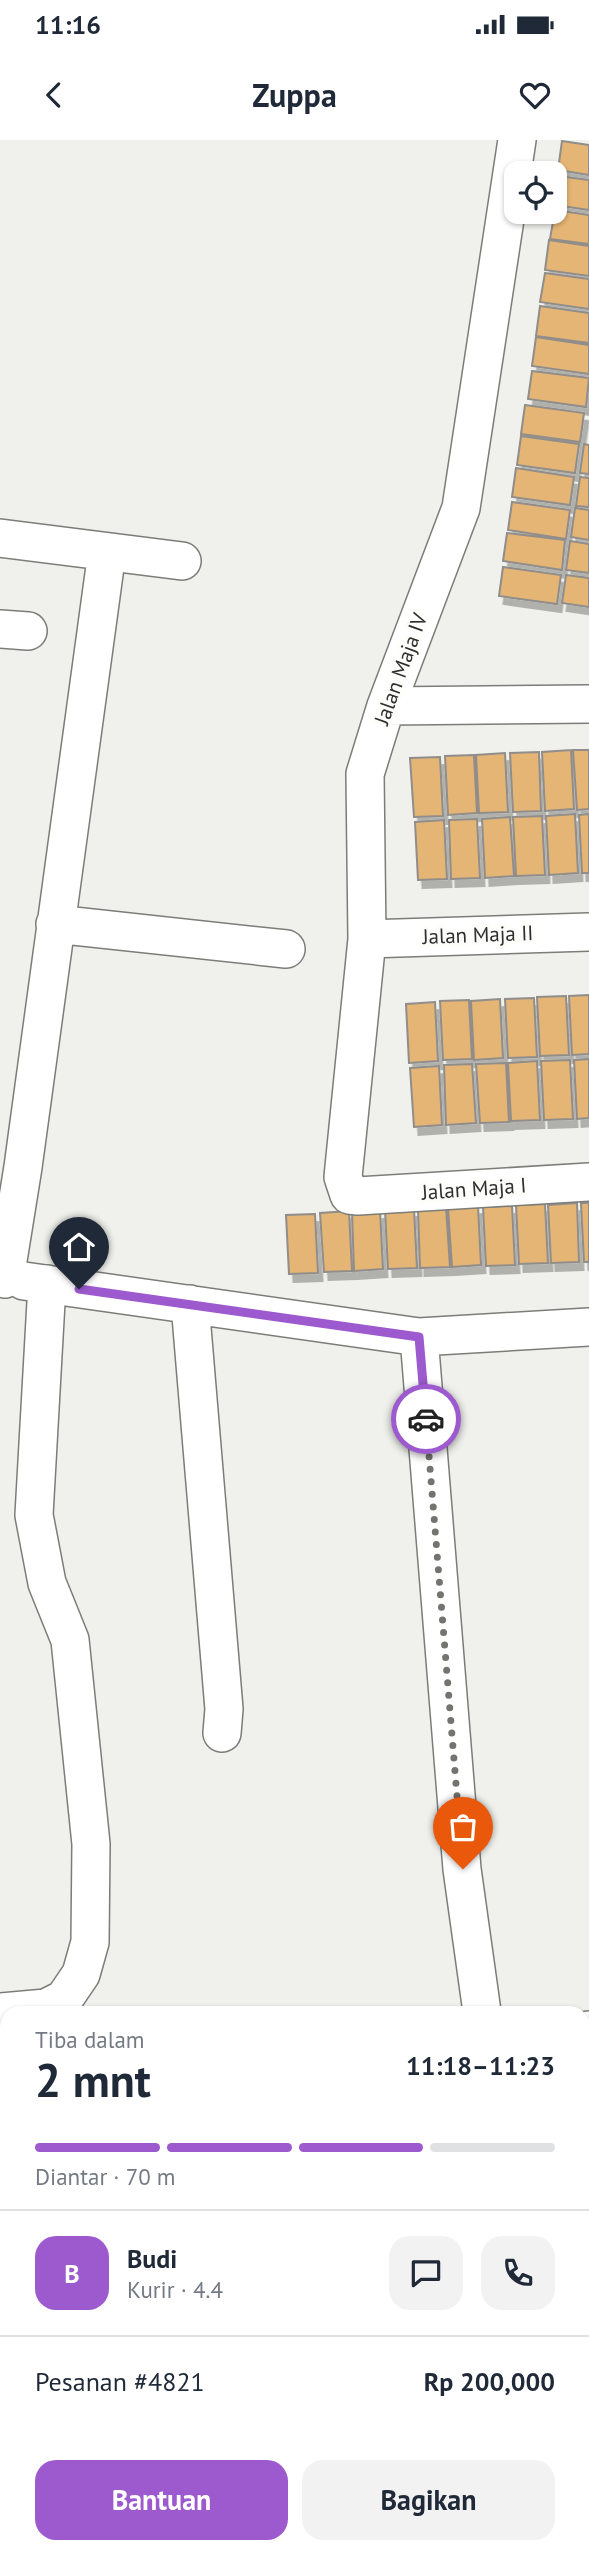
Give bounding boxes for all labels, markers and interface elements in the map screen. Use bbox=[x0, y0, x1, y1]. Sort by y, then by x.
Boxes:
text: 11:16 bbox=[35, 8, 101, 41]
text: Zuppa bbox=[252, 74, 337, 116]
icon: back bbox=[35, 76, 73, 114]
icon: heart bbox=[516, 76, 554, 114]
map controls bbox=[504, 161, 567, 224]
button: locate bbox=[504, 161, 567, 224]
street label: Jalan Maja IV bbox=[368, 609, 433, 729]
street label: Jalan Maja II bbox=[421, 919, 534, 950]
street label: Jalan Maja I bbox=[420, 1171, 527, 1206]
pin bbox=[49, 1217, 109, 1289]
icon: home bbox=[60, 1228, 98, 1266]
courier bbox=[391, 1384, 461, 1454]
icon: car bbox=[407, 1400, 445, 1438]
pin bbox=[433, 1797, 493, 1869]
icon: bag bbox=[444, 1808, 482, 1846]
text: Tiba dalam bbox=[35, 2025, 144, 2054]
text: 11:18–11:23 bbox=[406, 2049, 555, 2082]
text: 2 mnt bbox=[35, 2050, 151, 2110]
text: Diantar · 70 m bbox=[35, 2162, 176, 2191]
button: chat bbox=[389, 2236, 463, 2310]
button: phone bbox=[481, 2236, 555, 2310]
text: Budi bbox=[127, 2242, 177, 2275]
text: B bbox=[64, 2257, 80, 2290]
text: Kurir · 4.4 bbox=[127, 2275, 223, 2304]
text: Pesanan #4821 bbox=[35, 2365, 205, 2398]
text: Rp 200,000 bbox=[424, 2365, 555, 2398]
button: Bantuan bbox=[35, 2460, 288, 2540]
button: Bagikan bbox=[302, 2460, 555, 2540]

